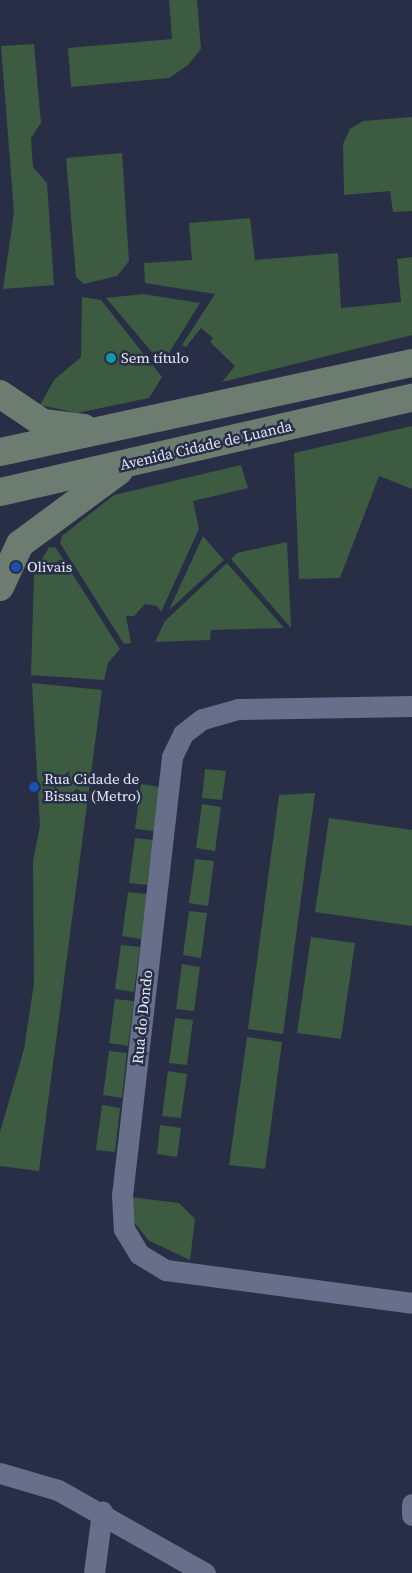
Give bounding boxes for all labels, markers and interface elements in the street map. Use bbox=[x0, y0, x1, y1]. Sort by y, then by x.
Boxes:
place label: Sem título bbox=[121, 349, 189, 367]
marker: Sem título bbox=[105, 352, 117, 364]
street label: Avenida Cidade de Luanda bbox=[118, 416, 294, 474]
place label: Olivais bbox=[27, 558, 72, 576]
marker: Olivais bbox=[9, 560, 23, 574]
place label: Rua Cidade de Bissau (Metro) bbox=[44, 769, 141, 804]
marker: Rua Cidade de Bissau (Metro) bbox=[28, 781, 40, 793]
street label: Rua do Dondo bbox=[128, 969, 156, 1065]

